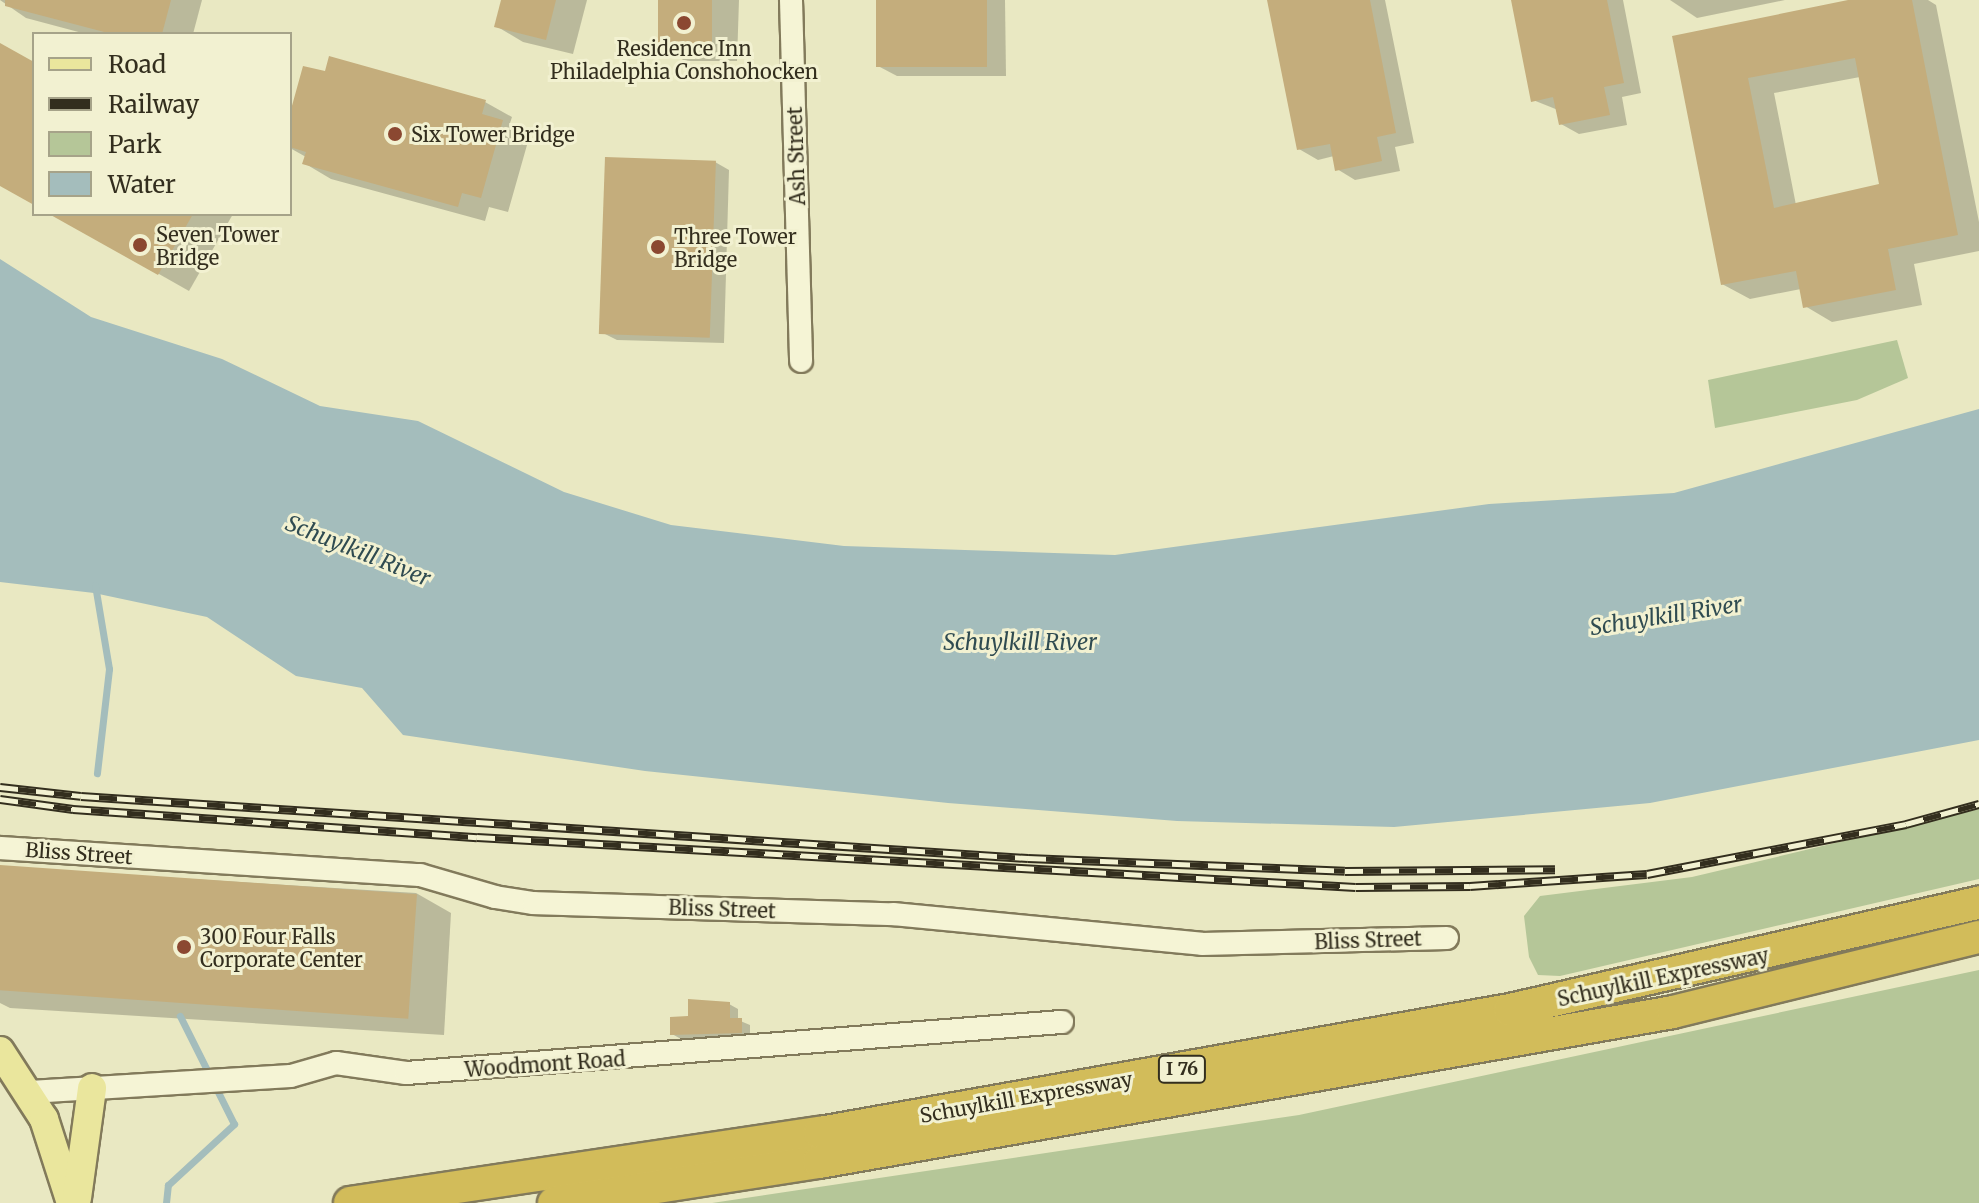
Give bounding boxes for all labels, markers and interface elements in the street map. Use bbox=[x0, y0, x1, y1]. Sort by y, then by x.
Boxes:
marker: Residence Inn Philadelphia Conshohocken bbox=[675, 14, 693, 32]
legend bbox=[32, 32, 292, 216]
place label: Residence Inn Philadelphia Conshohocken bbox=[550, 36, 818, 83]
text: Road bbox=[108, 49, 166, 80]
text: Railway bbox=[108, 89, 199, 120]
street label: Ash Street bbox=[782, 106, 810, 206]
place label: Six Tower Bridge bbox=[411, 122, 575, 146]
marker: Six Tower Bridge bbox=[386, 125, 404, 143]
text: Park bbox=[108, 129, 161, 160]
text: Water bbox=[108, 169, 176, 200]
place label: Seven Tower Bridge bbox=[156, 222, 279, 269]
place label: Three Tower Bridge bbox=[674, 224, 797, 271]
marker: Seven Tower Bridge bbox=[131, 236, 149, 254]
marker: Three Tower Bridge bbox=[649, 238, 667, 256]
water label: Schuylkill River bbox=[282, 510, 434, 592]
water label: Schuylkill River bbox=[1588, 591, 1744, 641]
water label: Schuylkill River bbox=[943, 630, 1097, 656]
street label: Bliss Street bbox=[25, 837, 133, 869]
street label: Bliss Street bbox=[668, 895, 776, 923]
place label: 300 Four Falls Corporate Center bbox=[200, 924, 363, 971]
street label: Bliss Street bbox=[1314, 926, 1422, 954]
marker: 300 Four Falls Corporate Center bbox=[175, 938, 193, 956]
street label: Schuylkill Expressway bbox=[1555, 943, 1771, 1011]
street label: Woodmont Road bbox=[464, 1046, 626, 1082]
road number: I 76 bbox=[1156, 1055, 1208, 1083]
street label: Schuylkill Expressway bbox=[918, 1066, 1134, 1128]

